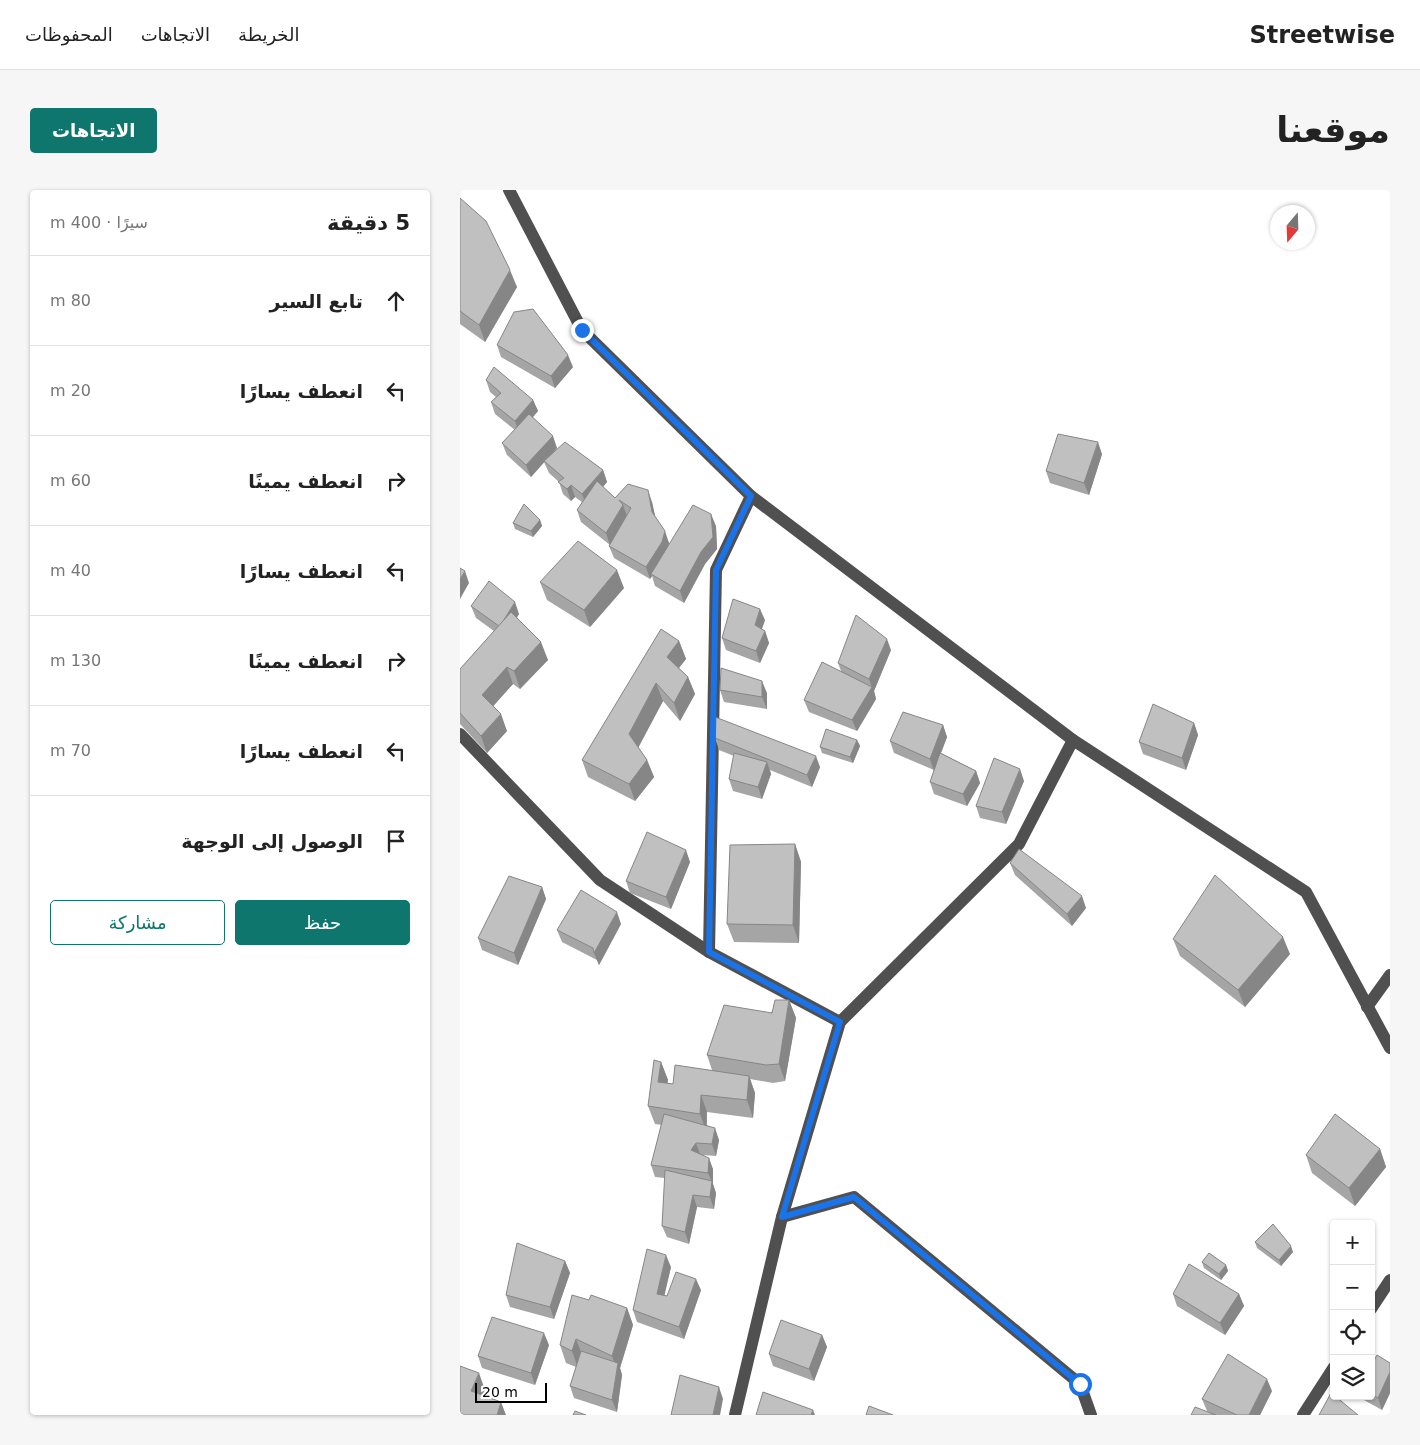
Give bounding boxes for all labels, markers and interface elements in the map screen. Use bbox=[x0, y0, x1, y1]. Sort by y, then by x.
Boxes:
text: Streetwise bbox=[1249, 21, 1395, 49]
text: المحفوظات bbox=[25, 24, 113, 45]
text: الاتجاهات bbox=[141, 24, 210, 45]
text: الخريطة bbox=[238, 24, 299, 45]
button: الاتجاهات bbox=[30, 108, 157, 153]
text: موقعنا bbox=[1276, 110, 1390, 150]
north arrow bbox=[1270, 205, 1315, 250]
text: 5 دقيقة bbox=[327, 211, 410, 235]
text: سيرًا · 400 m bbox=[50, 213, 148, 232]
icon: ahead bbox=[382, 287, 410, 315]
text: تابع السير bbox=[269, 290, 363, 312]
text: 80 m bbox=[50, 291, 91, 310]
route end bbox=[571, 319, 594, 342]
icon: left bbox=[382, 377, 410, 405]
text: انعطف يسارًا bbox=[240, 380, 363, 402]
text: 20 m bbox=[50, 381, 91, 400]
icon: right bbox=[382, 467, 410, 495]
text: انعطف يمينًا bbox=[248, 470, 363, 492]
text: 60 m bbox=[50, 471, 91, 490]
icon: left bbox=[382, 557, 410, 585]
text: انعطف يسارًا bbox=[240, 560, 363, 582]
text: 40 m bbox=[50, 561, 91, 580]
icon: right bbox=[382, 647, 410, 675]
text: انعطف يمينًا bbox=[248, 650, 363, 672]
text: 130 m bbox=[50, 651, 101, 670]
icon: left bbox=[382, 737, 410, 765]
text: انعطف يسارًا bbox=[240, 740, 363, 762]
text: 70 m bbox=[50, 741, 91, 760]
icon: arrive bbox=[382, 827, 410, 855]
text: الوصول إلى الوجهة bbox=[181, 830, 363, 852]
button: مشاركة bbox=[50, 900, 225, 945]
button: حفظ bbox=[235, 900, 410, 945]
map controls bbox=[1330, 1220, 1375, 1400]
button: + bbox=[1330, 1220, 1375, 1265]
button: − bbox=[1330, 1265, 1375, 1310]
button: locate bbox=[1330, 1310, 1375, 1355]
button: layers bbox=[1330, 1355, 1375, 1400]
route start bbox=[1069, 1373, 1092, 1396]
scale bar bbox=[475, 1380, 548, 1403]
text: 20 m bbox=[482, 1384, 518, 1400]

